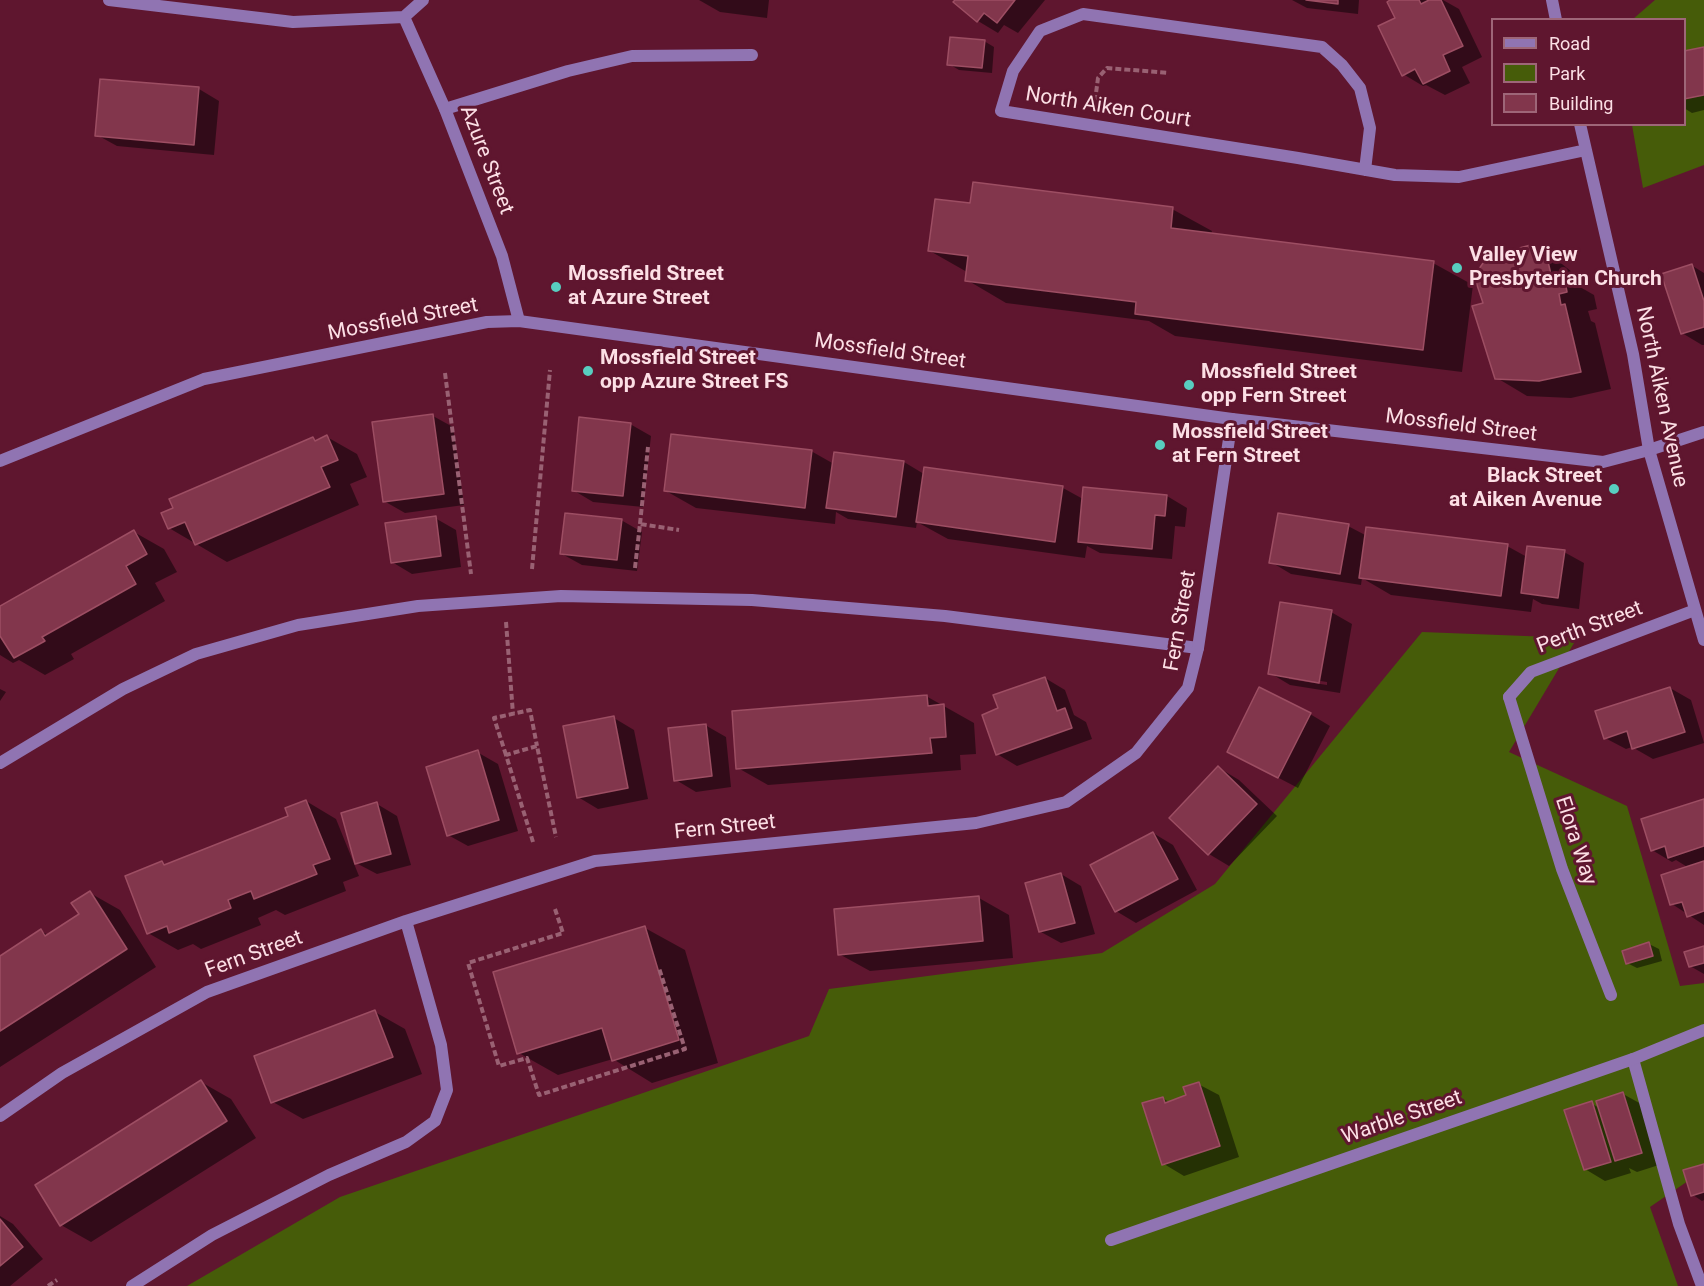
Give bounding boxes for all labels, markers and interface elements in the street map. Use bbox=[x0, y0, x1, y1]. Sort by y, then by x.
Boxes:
legend bbox=[1491, 18, 1686, 126]
text: Road bbox=[1549, 33, 1590, 54]
text: Park bbox=[1549, 63, 1585, 84]
street label: North Aiken Court bbox=[1023, 82, 1193, 134]
text: Building bbox=[1549, 93, 1613, 114]
street label: Azure Street bbox=[454, 102, 518, 218]
place label: Valley View Presbyterian Church bbox=[1469, 243, 1662, 293]
marker: Valley View Presbyterian Church bbox=[1450, 261, 1464, 275]
place label: Mossfield Street at Azure Street bbox=[568, 262, 724, 312]
marker: Mossfield Street at Azure Street bbox=[549, 280, 563, 294]
street label: Mossfield Street bbox=[326, 293, 480, 347]
street label: North Aiken Avenue bbox=[1630, 304, 1692, 490]
street label: Mossfield Street bbox=[813, 329, 967, 375]
place label: Mossfield Street opp Azure Street FS bbox=[600, 346, 788, 396]
place label: Mossfield Street opp Fern Street bbox=[1201, 360, 1357, 410]
marker: Mossfield Street opp Azure Street FS bbox=[581, 364, 595, 378]
marker: Mossfield Street opp Fern Street bbox=[1182, 378, 1196, 392]
street label: Mossfield Street bbox=[1384, 404, 1538, 448]
place label: Mossfield Street at Fern Street bbox=[1172, 420, 1328, 470]
marker: Mossfield Street at Fern Street bbox=[1153, 438, 1167, 452]
place label: Black Street at Aiken Avenue bbox=[1449, 464, 1602, 514]
marker: Black Street at Aiken Avenue bbox=[1607, 482, 1621, 496]
street label: Fern Street bbox=[1160, 569, 1202, 673]
street label: Perth Street bbox=[1534, 596, 1646, 660]
street label: Elora Way bbox=[1549, 793, 1601, 889]
street label: Fern Street bbox=[673, 810, 777, 846]
street label: Fern Street bbox=[202, 926, 306, 984]
street label: Warble Street bbox=[1339, 1086, 1465, 1150]

